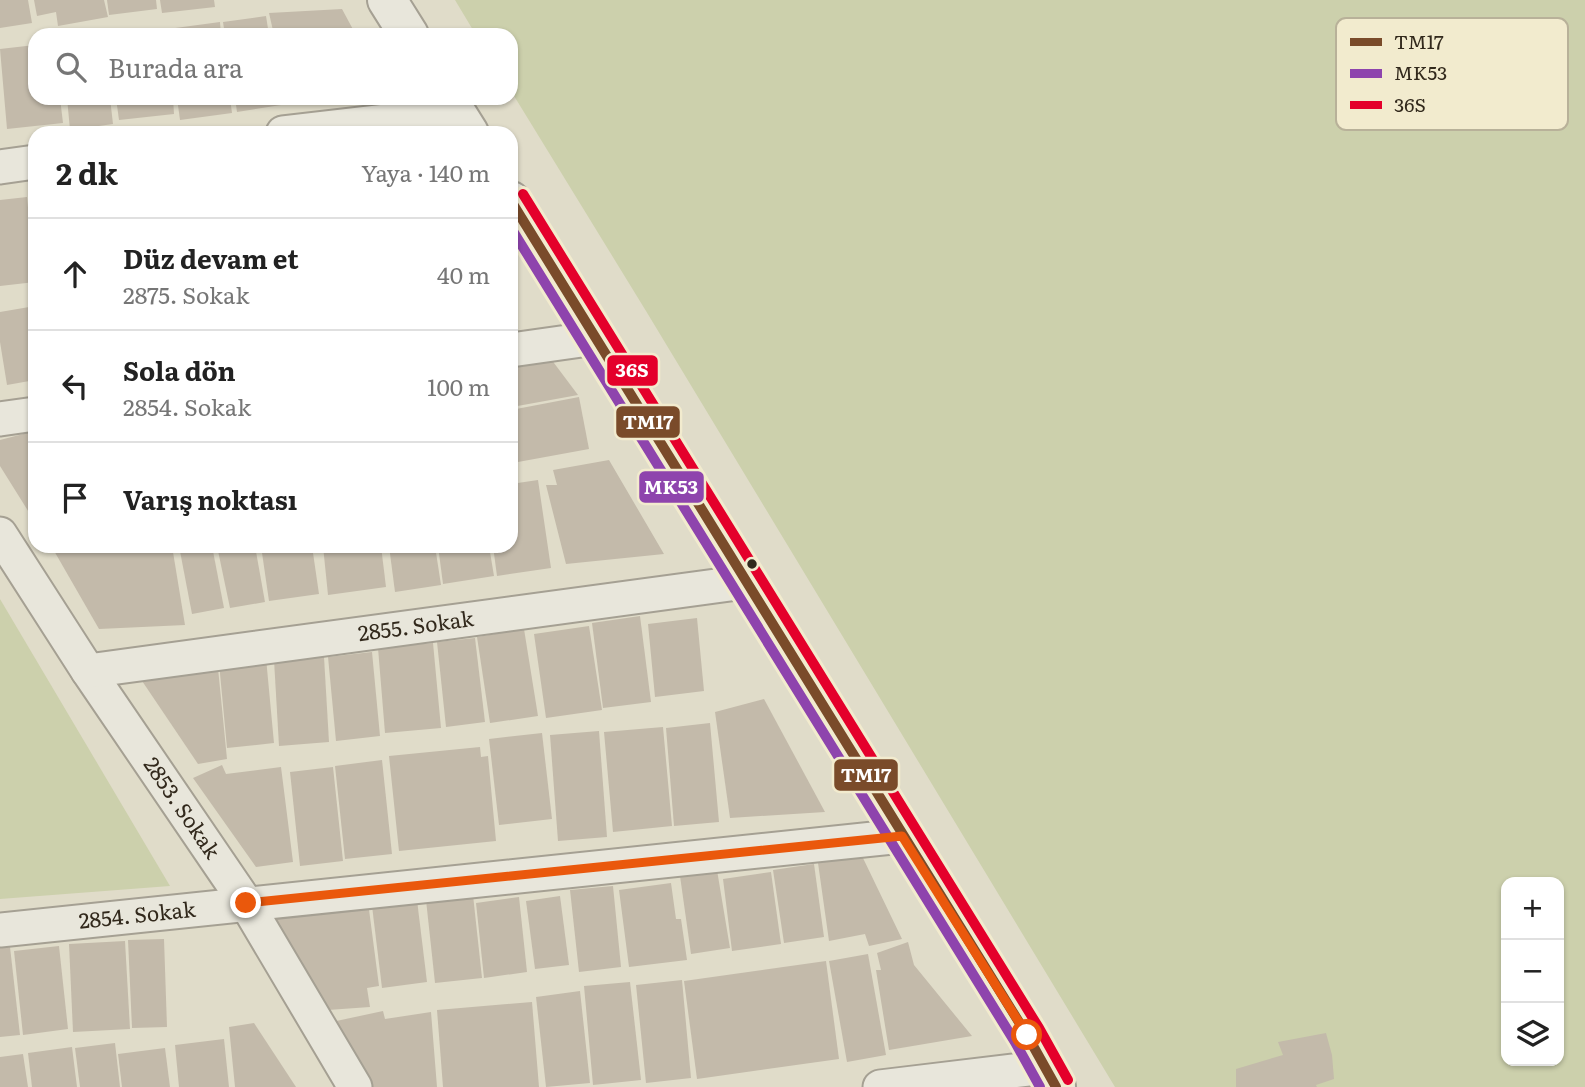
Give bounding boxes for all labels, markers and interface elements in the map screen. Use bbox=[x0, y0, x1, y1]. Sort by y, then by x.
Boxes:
legend bbox=[1336, 18, 1568, 130]
text: TM17 bbox=[1394, 27, 1444, 55]
search box bbox=[28, 28, 518, 105]
text: Burada ara bbox=[108, 47, 243, 86]
icon: search bbox=[52, 48, 90, 86]
text: MK53 bbox=[1394, 58, 1447, 86]
text: 36S bbox=[1394, 90, 1426, 118]
text: 2 dk bbox=[56, 150, 118, 194]
text: Yaya · 140 m bbox=[361, 155, 490, 189]
text: Düz devam et bbox=[123, 238, 299, 277]
icon: ahead bbox=[56, 255, 94, 293]
text: 40 m bbox=[437, 257, 490, 291]
text: 2875. Sokak bbox=[123, 277, 249, 311]
text: Sola dön bbox=[123, 350, 236, 389]
line badge: 36S bbox=[606, 354, 659, 387]
text: 36S bbox=[615, 355, 649, 383]
icon: left bbox=[56, 367, 94, 405]
text: 100 m bbox=[427, 369, 490, 403]
text: 2854. Sokak bbox=[123, 389, 251, 423]
line badge: TM17 bbox=[615, 405, 681, 439]
text: TM17 bbox=[623, 407, 674, 435]
line badge: MK53 bbox=[638, 470, 705, 504]
text: MK53 bbox=[644, 472, 698, 500]
icon: arrive bbox=[56, 479, 94, 517]
text: Varış noktası bbox=[123, 479, 297, 518]
unlabelled marker bbox=[745, 557, 759, 571]
street label: 2855. Sokak bbox=[356, 601, 476, 647]
street label: 2853. Sokak bbox=[138, 750, 229, 864]
line badge: TM17 bbox=[833, 758, 899, 792]
text: TM17 bbox=[841, 760, 892, 788]
map controls bbox=[1501, 877, 1564, 1066]
button: + bbox=[1501, 877, 1564, 940]
route end bbox=[230, 887, 261, 918]
street label: 2854. Sokak bbox=[77, 892, 197, 935]
button: − bbox=[1501, 940, 1564, 1003]
button: layers bbox=[1501, 1003, 1564, 1066]
route start bbox=[1011, 1019, 1042, 1050]

